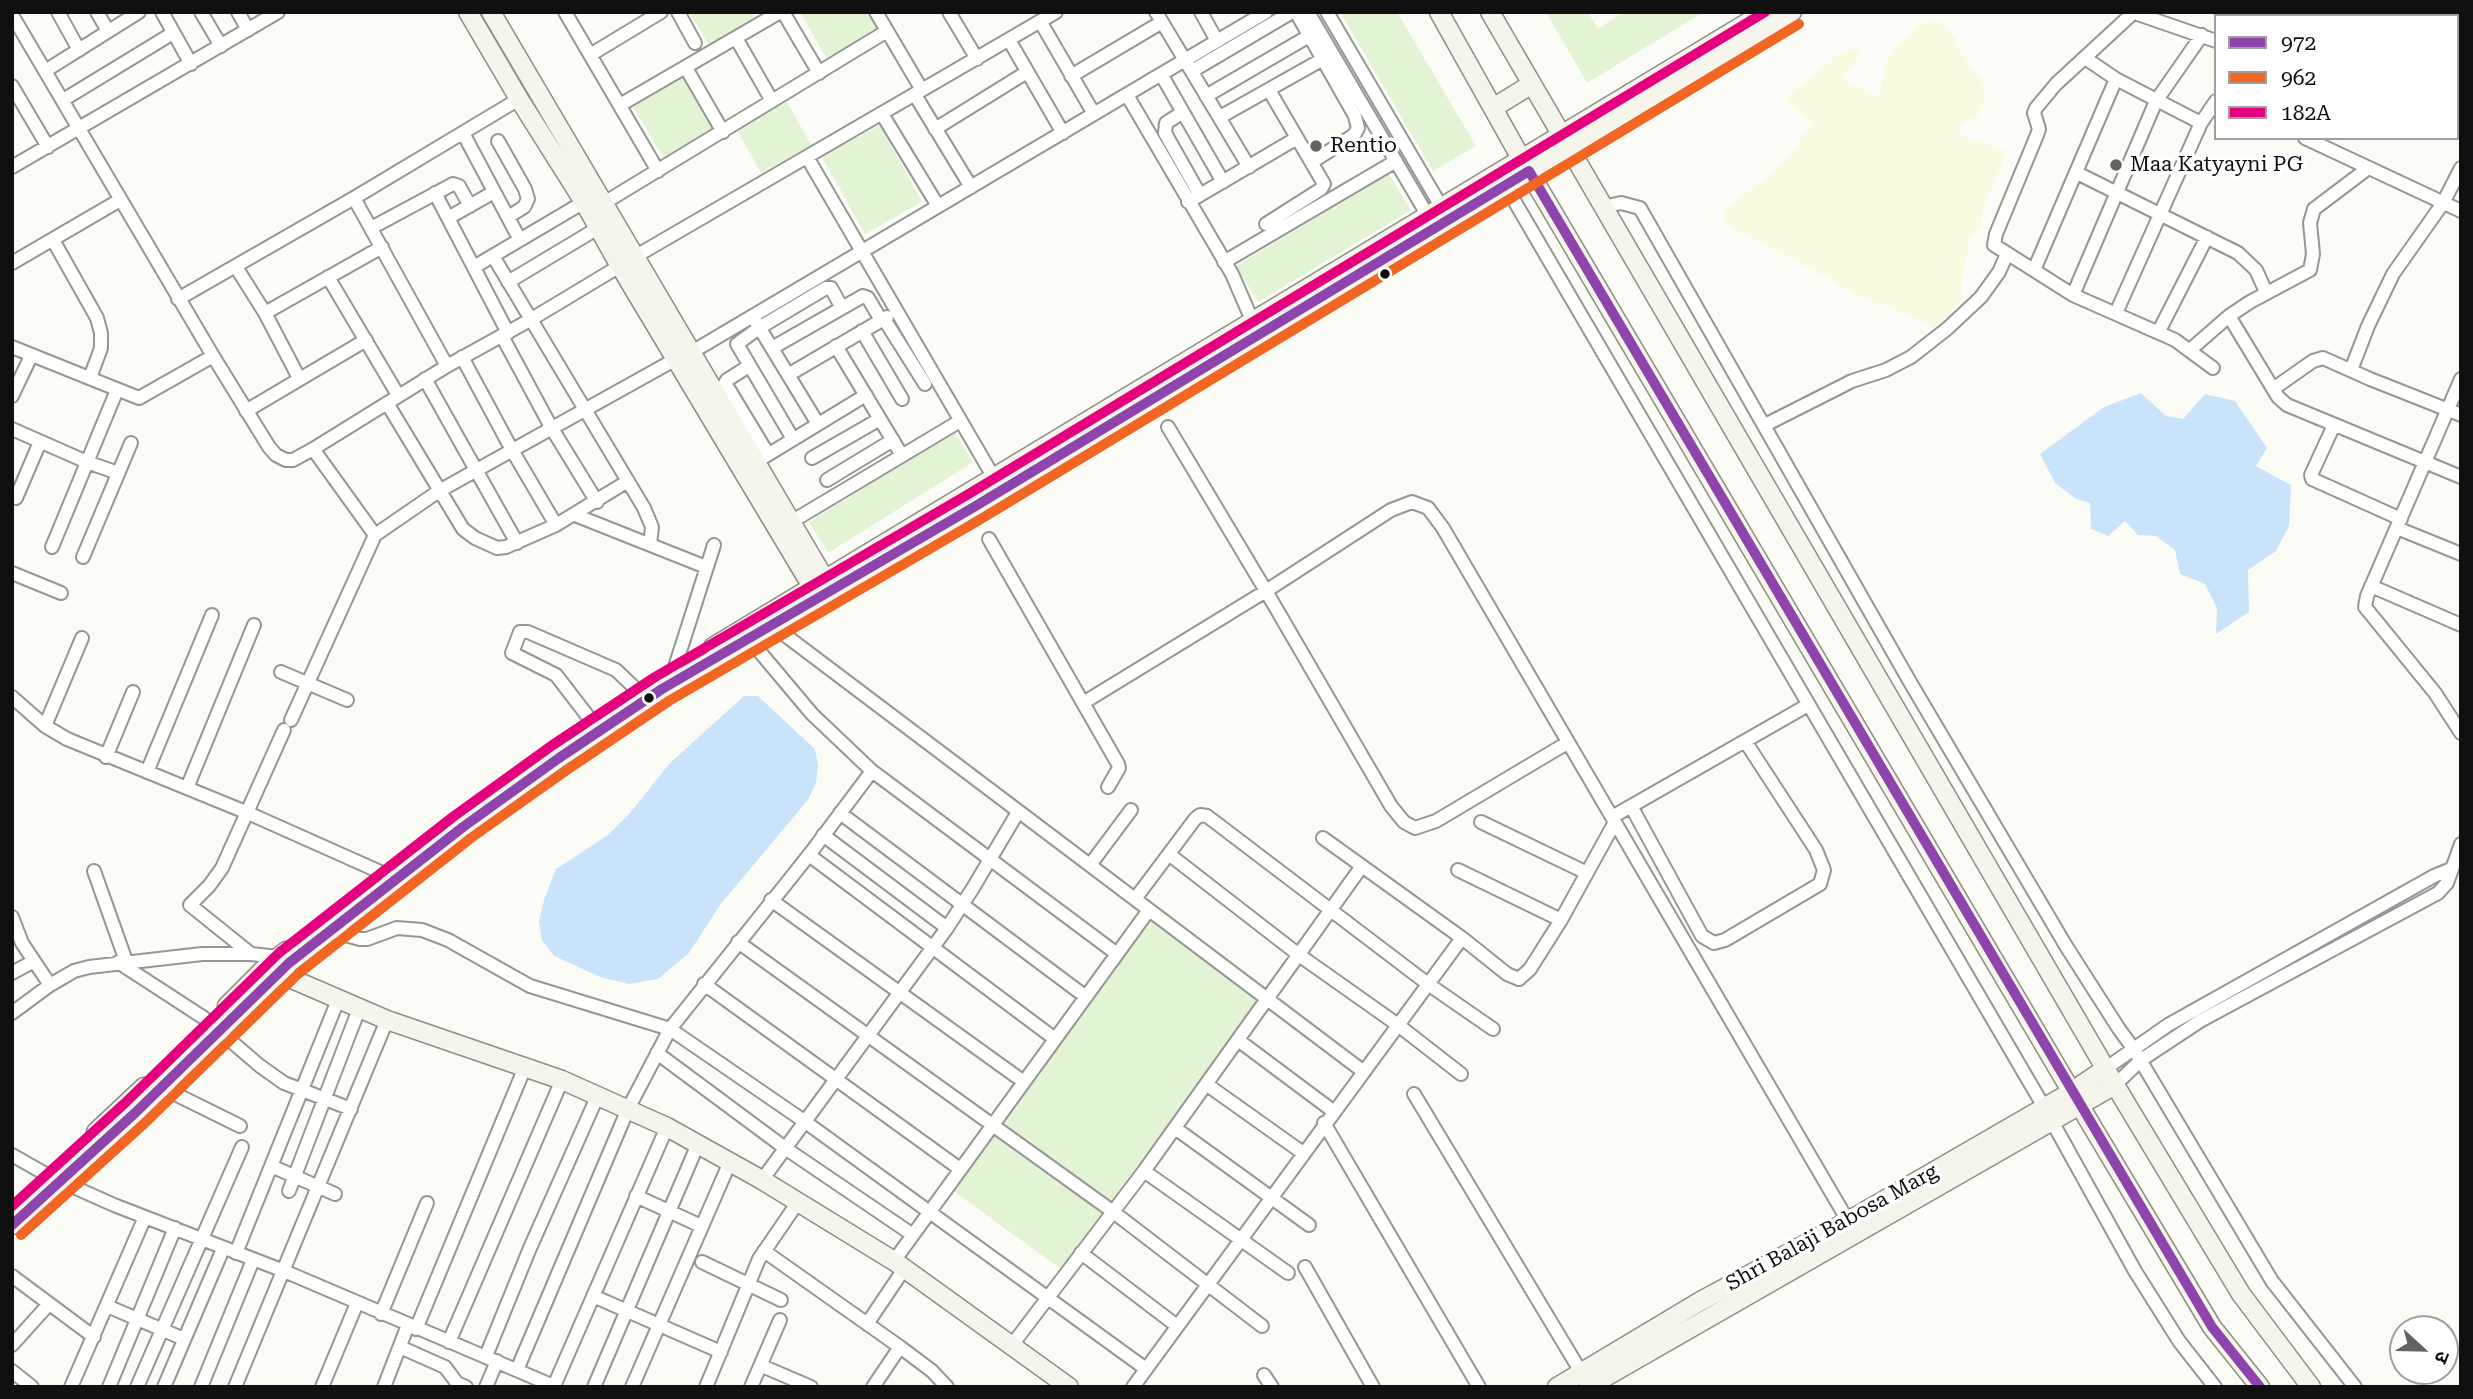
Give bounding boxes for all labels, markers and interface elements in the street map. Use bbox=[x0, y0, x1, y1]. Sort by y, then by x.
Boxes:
legend bbox=[2214, 14, 2459, 140]
text: 972 bbox=[2281, 31, 2316, 55]
text: 962 bbox=[2281, 66, 2316, 90]
text: 182A bbox=[2281, 101, 2331, 125]
place label: Rentio bbox=[1330, 133, 1397, 159]
marker: Rentio bbox=[1308, 138, 1324, 154]
place label: Maa Katyayni PG bbox=[2130, 152, 2303, 178]
marker: Maa Katyayni PG bbox=[2108, 157, 2124, 173]
unlabelled marker bbox=[1378, 267, 1392, 281]
unlabelled marker bbox=[642, 691, 656, 705]
street label: Shri Balaji Babosa Marg bbox=[1722, 1159, 1942, 1297]
north arrow bbox=[2389, 1315, 2459, 1385]
text: उ bbox=[2429, 1348, 2455, 1367]

